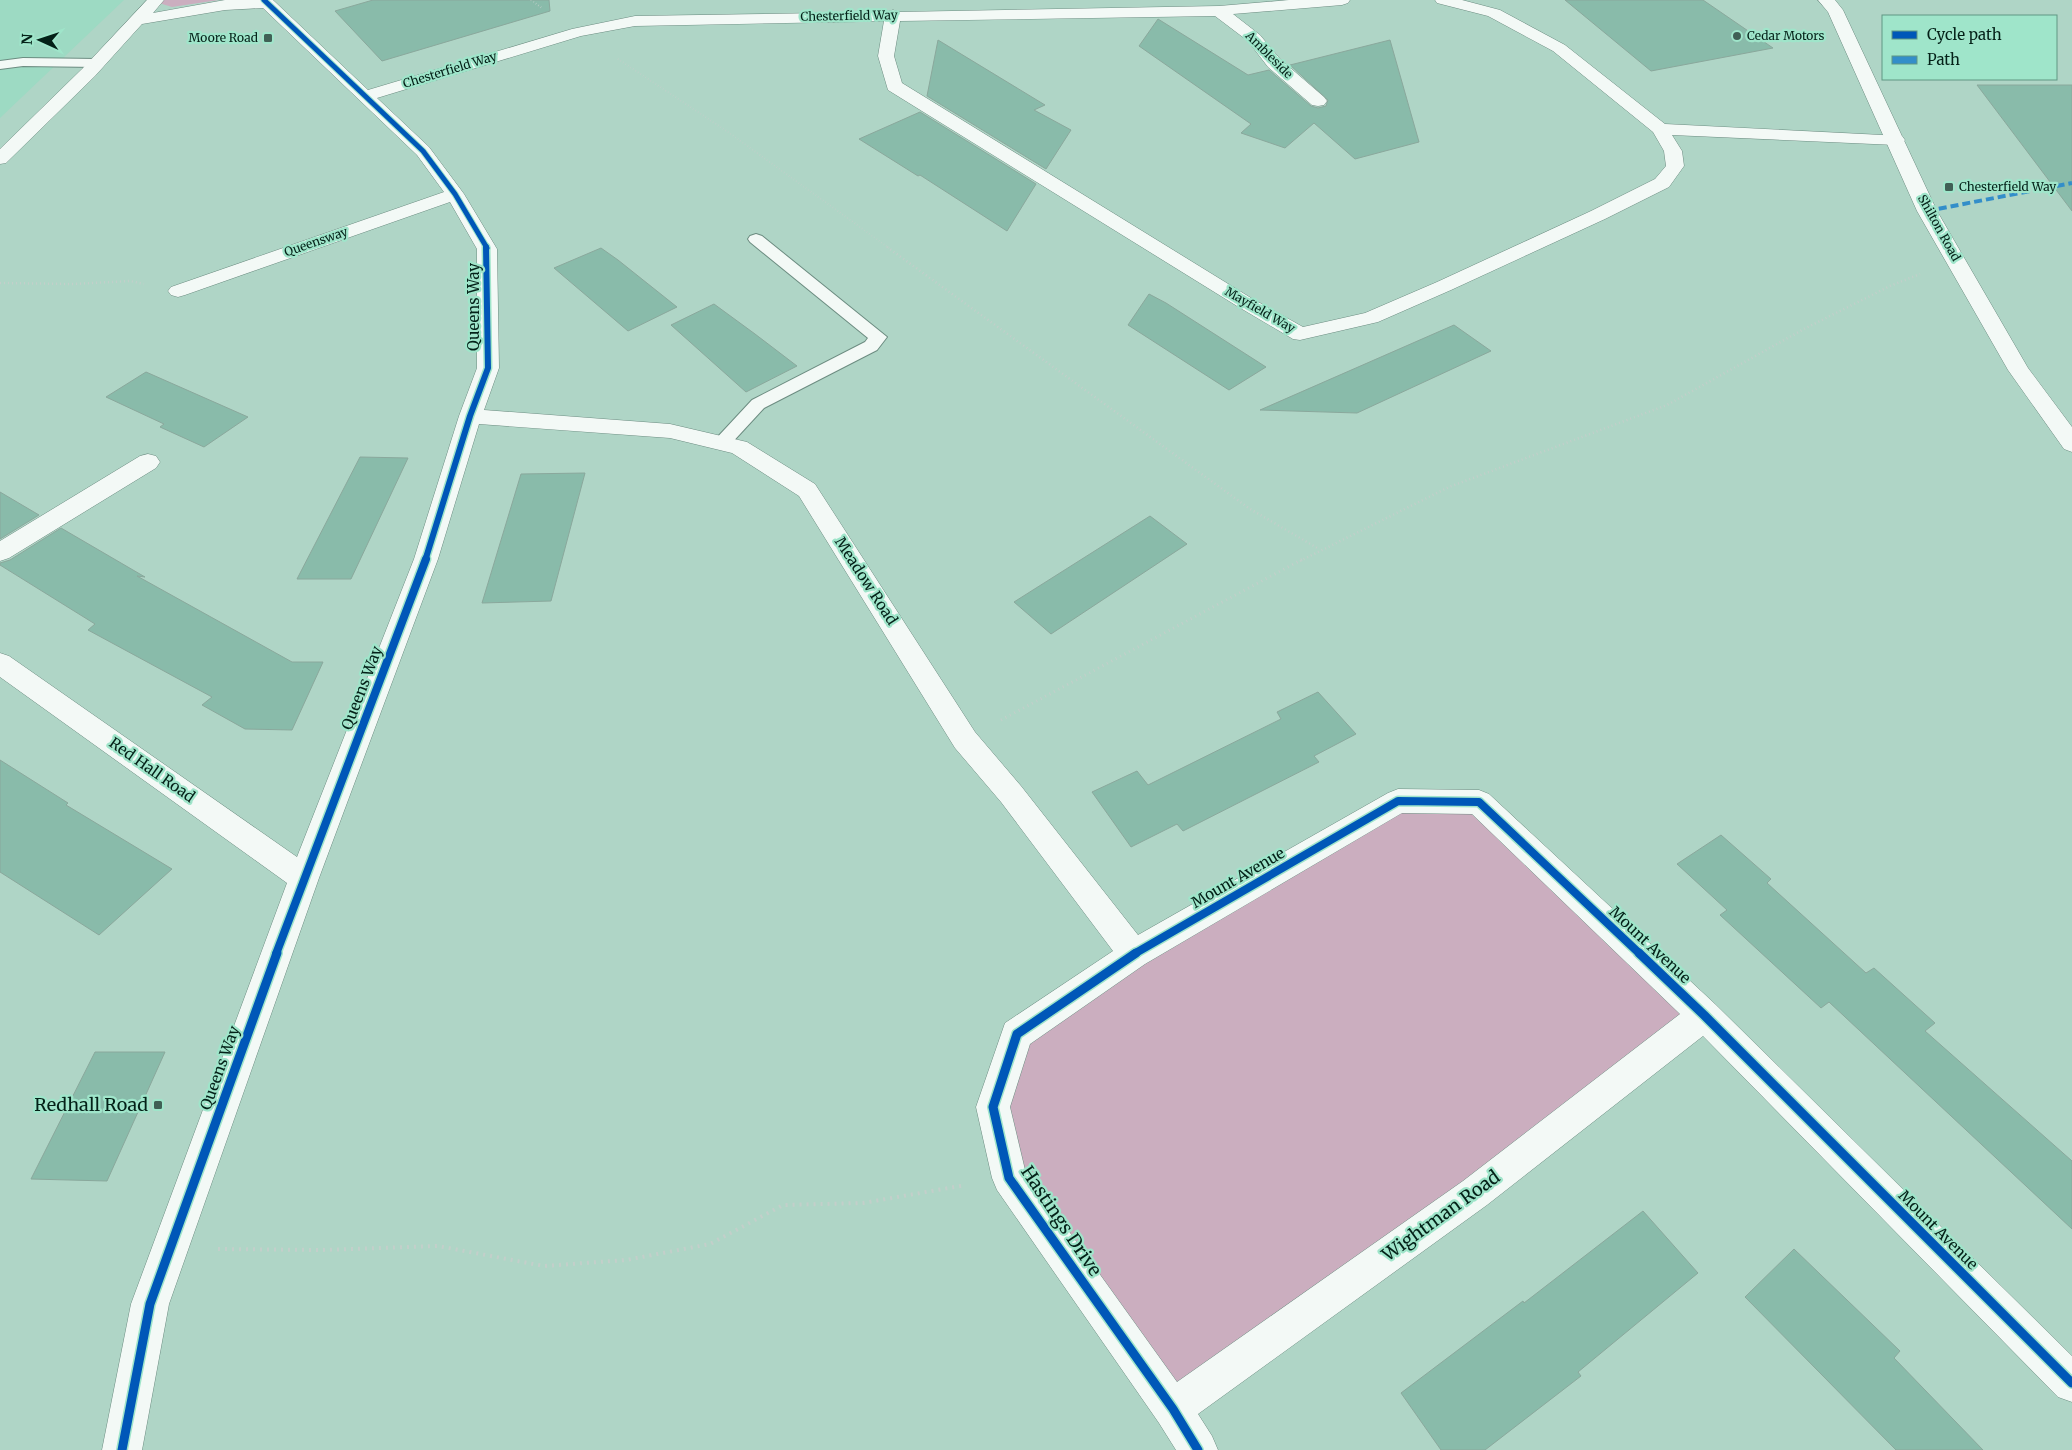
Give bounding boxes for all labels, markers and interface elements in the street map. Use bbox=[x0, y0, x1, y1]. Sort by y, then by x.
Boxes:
street label: Chesterfield Way bbox=[800, 7, 898, 24]
north arrow bbox=[15, 15, 65, 65]
legend bbox=[1882, 15, 2057, 80]
text: Cycle path bbox=[1927, 25, 2002, 44]
street label: Ambleside bbox=[1242, 27, 1296, 81]
place label: Cedar Motors bbox=[1747, 28, 1825, 43]
place label: Moore Road bbox=[189, 30, 258, 45]
marker: Cedar Motors bbox=[1731, 30, 1743, 42]
marker: Moore Road bbox=[262, 32, 274, 44]
text: N bbox=[18, 33, 36, 45]
street label: Chesterfield Way bbox=[401, 48, 499, 91]
text: Path bbox=[1927, 50, 1960, 69]
place label: Chesterfield Way bbox=[1959, 179, 2056, 194]
marker: Chesterfield Way bbox=[1943, 181, 1955, 193]
street label: Shilton Road bbox=[1915, 192, 1964, 264]
street label: Queensway bbox=[282, 224, 350, 259]
street label: Queens Way bbox=[464, 263, 483, 351]
street label: Mayfield Way bbox=[1223, 283, 1298, 336]
street label: Meadow Road bbox=[831, 533, 902, 628]
street label: Queens Way bbox=[337, 643, 386, 732]
street label: Red Hall Road bbox=[106, 733, 199, 806]
street label: Mount Avenue bbox=[1188, 843, 1288, 912]
street label: Mount Avenue bbox=[1606, 902, 1695, 987]
street label: Queens Way bbox=[196, 1023, 244, 1112]
place label: Redhall Road bbox=[34, 1093, 148, 1116]
marker: Redhall Road bbox=[152, 1099, 164, 1111]
street label: Hastings Drive bbox=[1016, 1161, 1107, 1280]
street label: Wightman Road bbox=[1376, 1165, 1504, 1267]
street label: Mount Avenue bbox=[1895, 1186, 1982, 1273]

